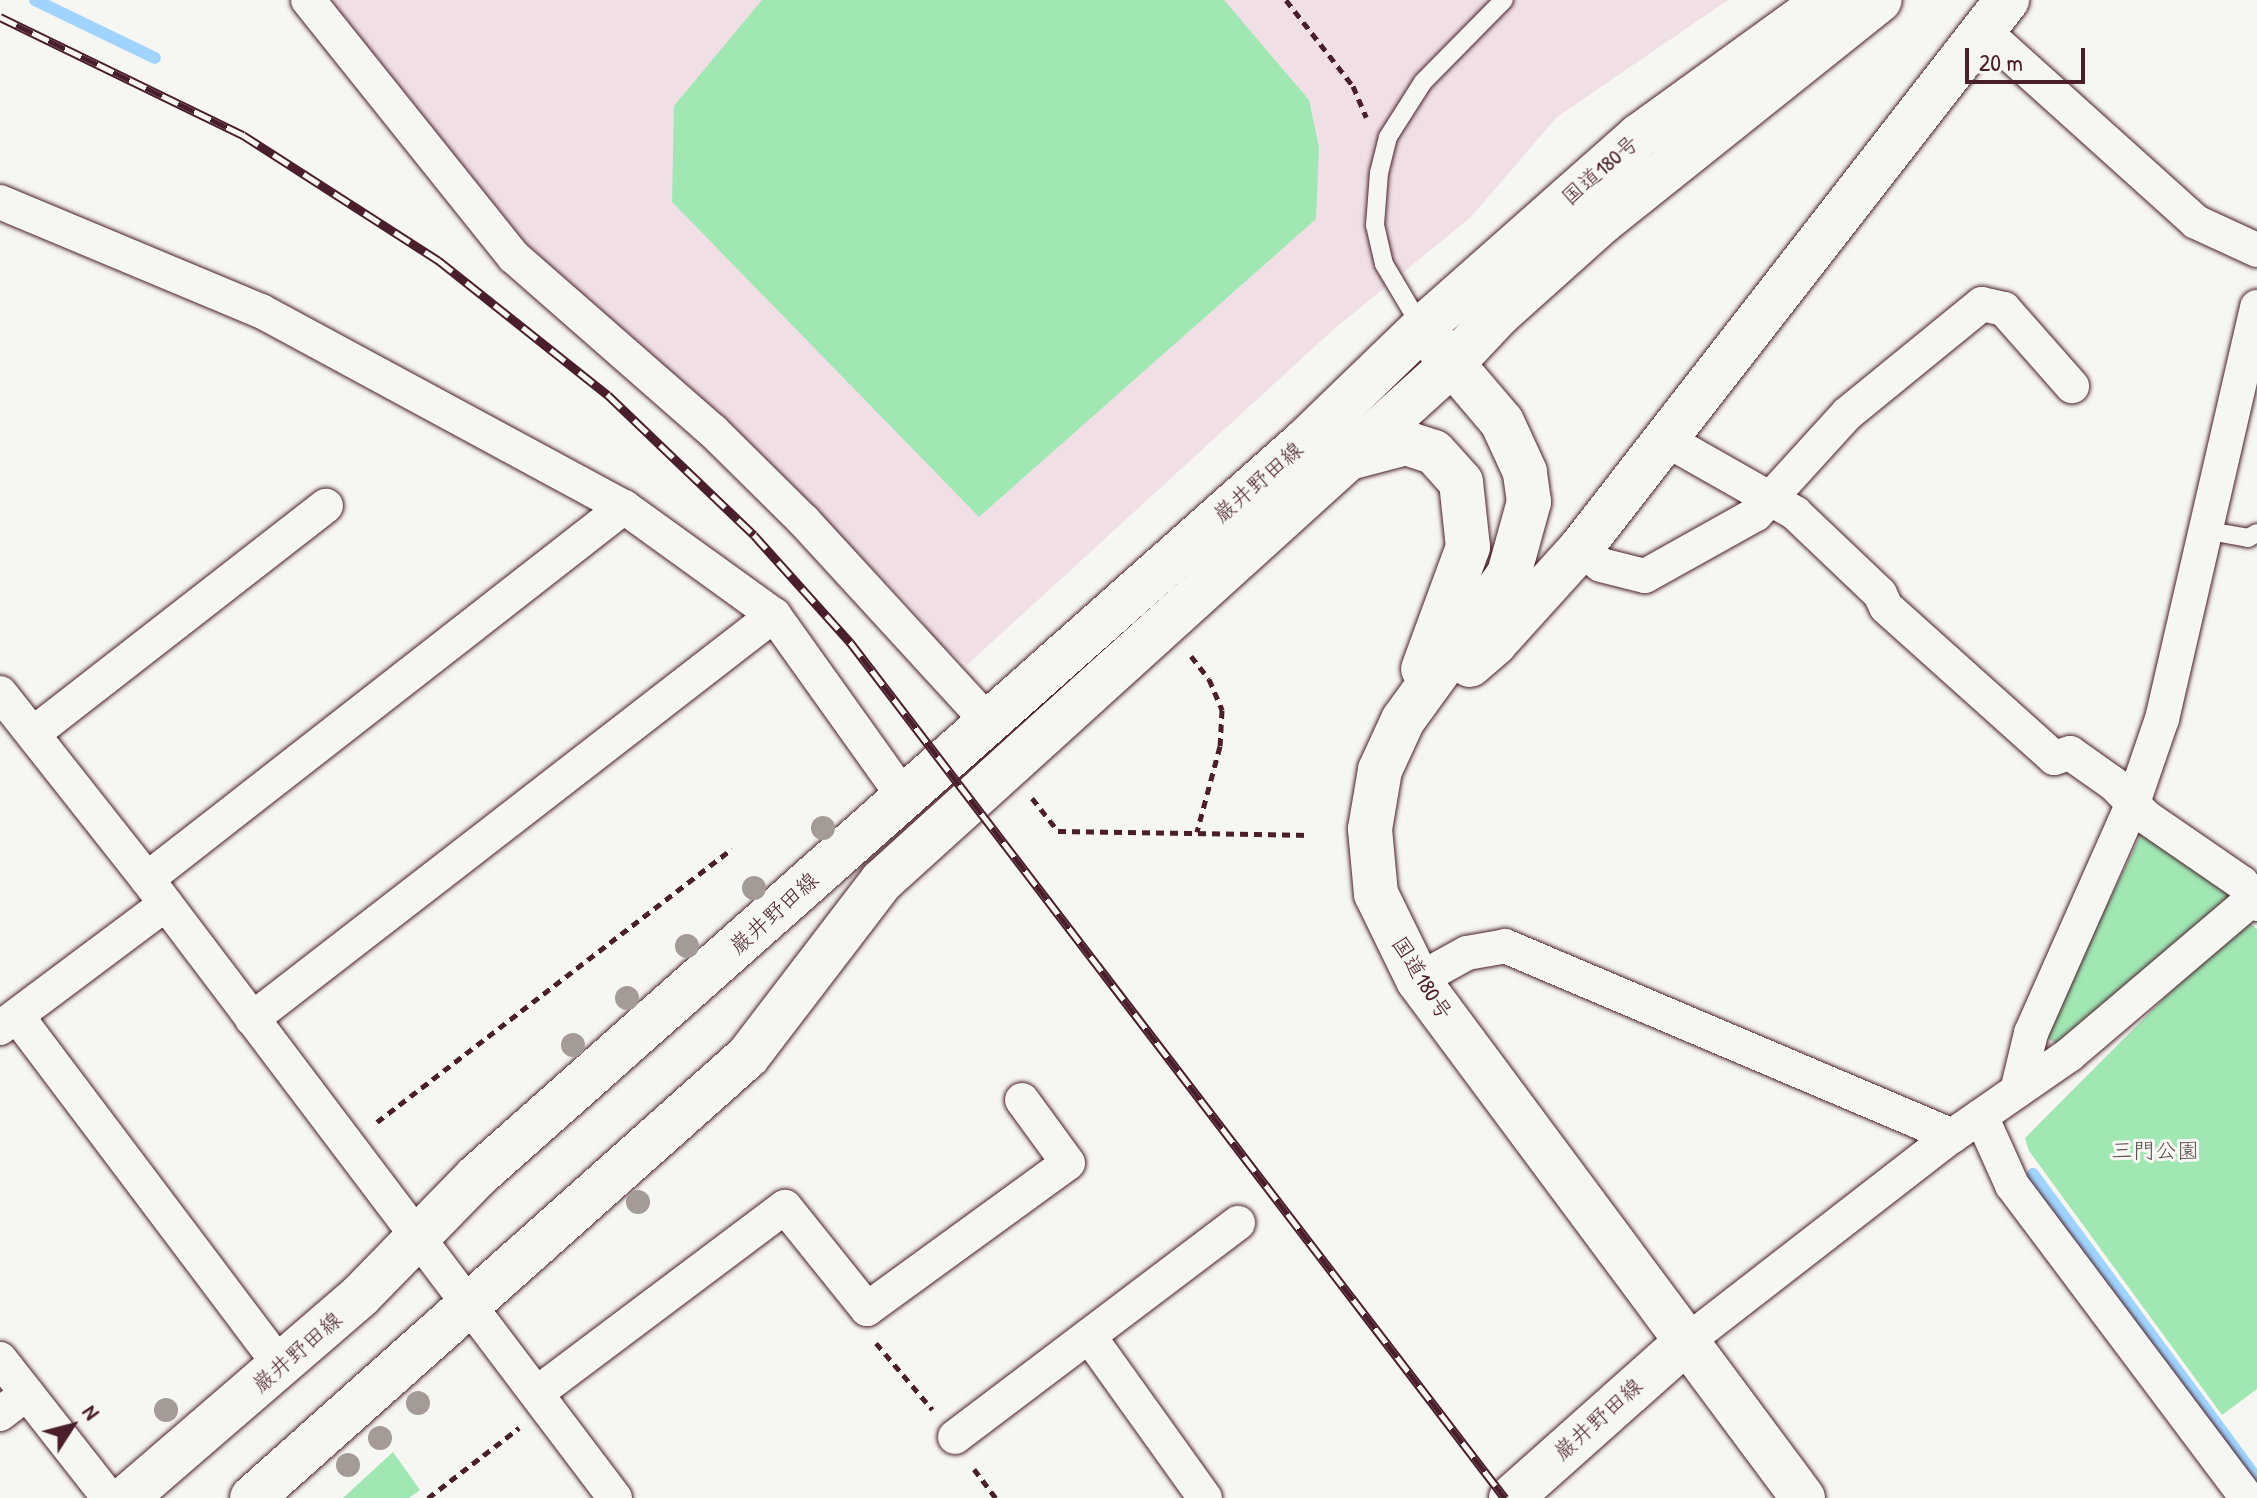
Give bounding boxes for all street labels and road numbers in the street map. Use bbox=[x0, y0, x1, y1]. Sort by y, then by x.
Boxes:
street label: 国道180号 bbox=[1556, 129, 1644, 211]
street label: 巌井野田線 bbox=[1208, 436, 1308, 528]
street label: 巌井野田線 bbox=[724, 866, 824, 960]
street label: 国道180号 bbox=[1386, 931, 1458, 1025]
street label: 巌井野田線 bbox=[247, 1306, 347, 1398]
street label: 巌井野田線 bbox=[1548, 1372, 1648, 1466]

